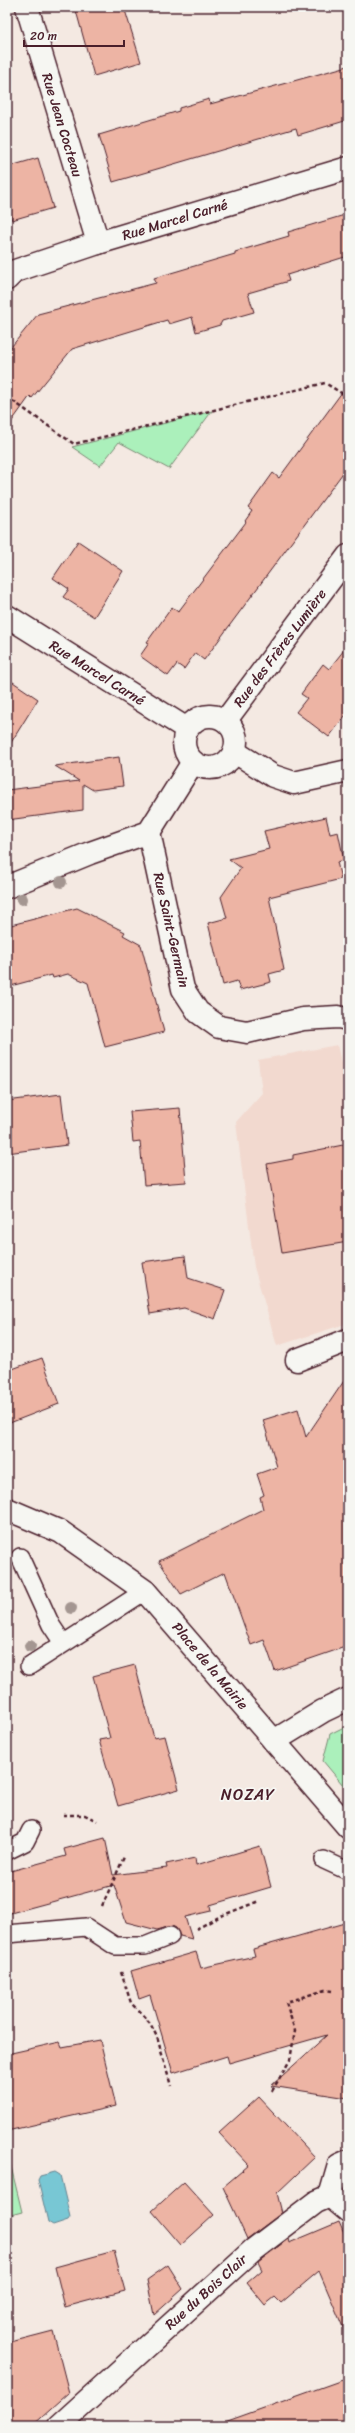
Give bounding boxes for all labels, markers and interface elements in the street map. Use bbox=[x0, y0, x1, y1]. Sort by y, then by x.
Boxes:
scale bar bbox=[24, 22, 124, 48]
text: 20 m bbox=[30, 25, 57, 47]
street label: Rue Jean Cocteau bbox=[34, 70, 90, 181]
street label: Rue Marcel Carné bbox=[119, 192, 231, 248]
street label: Rue des Frères Lumière bbox=[227, 583, 333, 713]
street label: Rue Marcel Carné bbox=[44, 633, 150, 713]
street label: Rue Saint-Germain bbox=[146, 870, 197, 991]
street label: Place de la Mairie bbox=[165, 1616, 255, 1716]
district label: NOZAY bbox=[221, 1780, 275, 1809]
street label: Rue du Bois Clair bbox=[159, 2247, 254, 2336]

